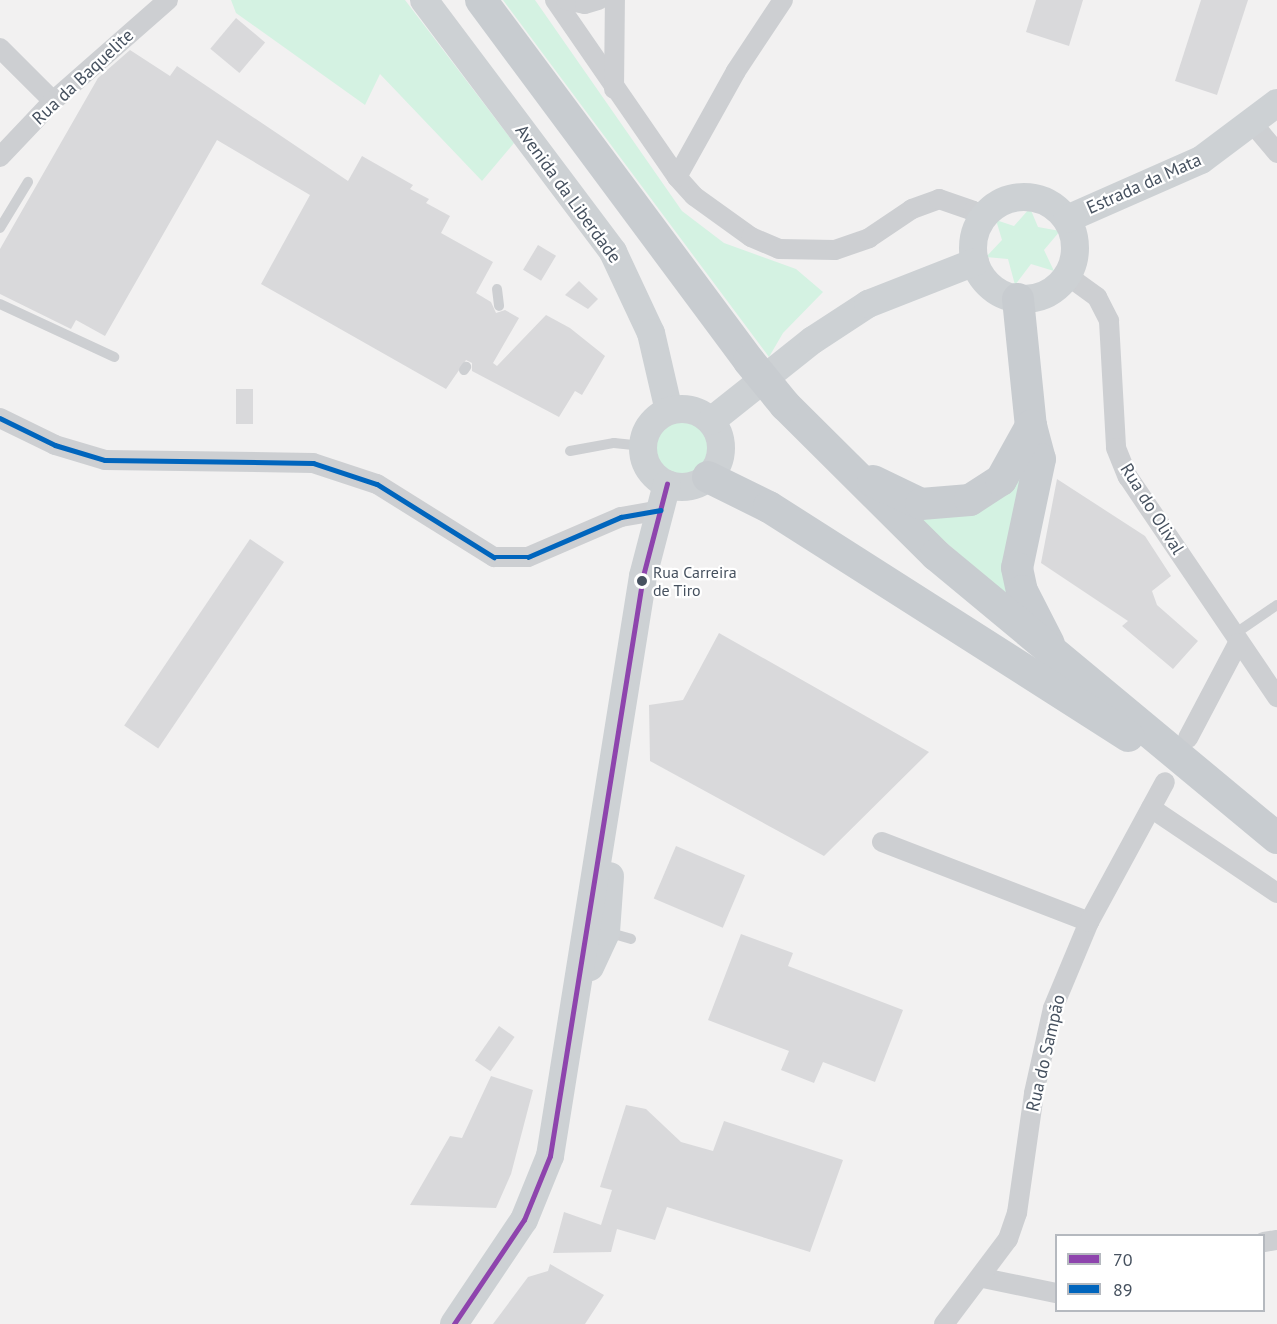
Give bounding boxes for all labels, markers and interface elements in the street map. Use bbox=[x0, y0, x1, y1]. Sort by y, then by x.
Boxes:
street label: Rua da Baquelite bbox=[28, 25, 138, 129]
street label: Avenida da Liberdade bbox=[511, 121, 625, 267]
street label: Estrada da Mata bbox=[1083, 149, 1205, 219]
street label: Rua do Olival bbox=[1115, 459, 1189, 559]
place label: Rua Carreira de Tiro bbox=[653, 562, 737, 600]
marker: Rua Carreira de Tiro bbox=[636, 575, 648, 587]
street label: Rua do Sampão bbox=[1022, 992, 1070, 1114]
legend bbox=[1055, 1234, 1265, 1312]
text: 70 bbox=[1113, 1248, 1133, 1271]
text: 89 bbox=[1113, 1278, 1133, 1301]

